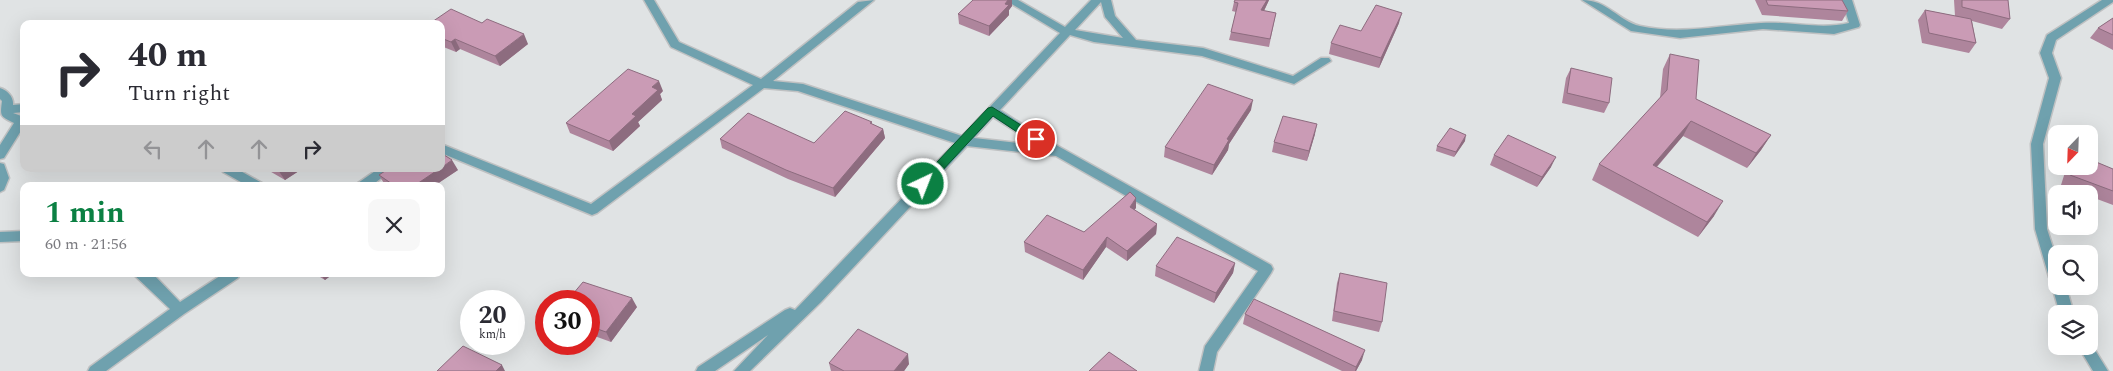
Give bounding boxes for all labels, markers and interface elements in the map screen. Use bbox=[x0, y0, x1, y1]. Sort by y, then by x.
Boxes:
text: 40 m bbox=[128, 29, 208, 82]
icon: right bbox=[45, 40, 110, 105]
text: Turn right bbox=[128, 77, 230, 110]
pin bbox=[1015, 118, 1057, 160]
icon: arrive bbox=[1022, 125, 1050, 153]
north arrow bbox=[2048, 125, 2098, 175]
map controls bbox=[2048, 125, 2098, 355]
icon: left bbox=[139, 135, 167, 163]
icon: ahead bbox=[192, 135, 220, 163]
icon: ahead bbox=[245, 135, 273, 163]
icon: right bbox=[298, 135, 326, 163]
position arrow bbox=[896, 157, 948, 209]
button: sound bbox=[2048, 185, 2098, 235]
text: 1 min bbox=[45, 190, 125, 236]
button: close bbox=[368, 199, 420, 251]
text: 60 m · 21:56 bbox=[45, 232, 127, 256]
button: search bbox=[2048, 245, 2098, 295]
speed limit sign: 30 bbox=[535, 290, 600, 355]
text: 20 bbox=[478, 297, 507, 335]
button: layers bbox=[2048, 305, 2098, 355]
text: km/h bbox=[479, 325, 506, 344]

